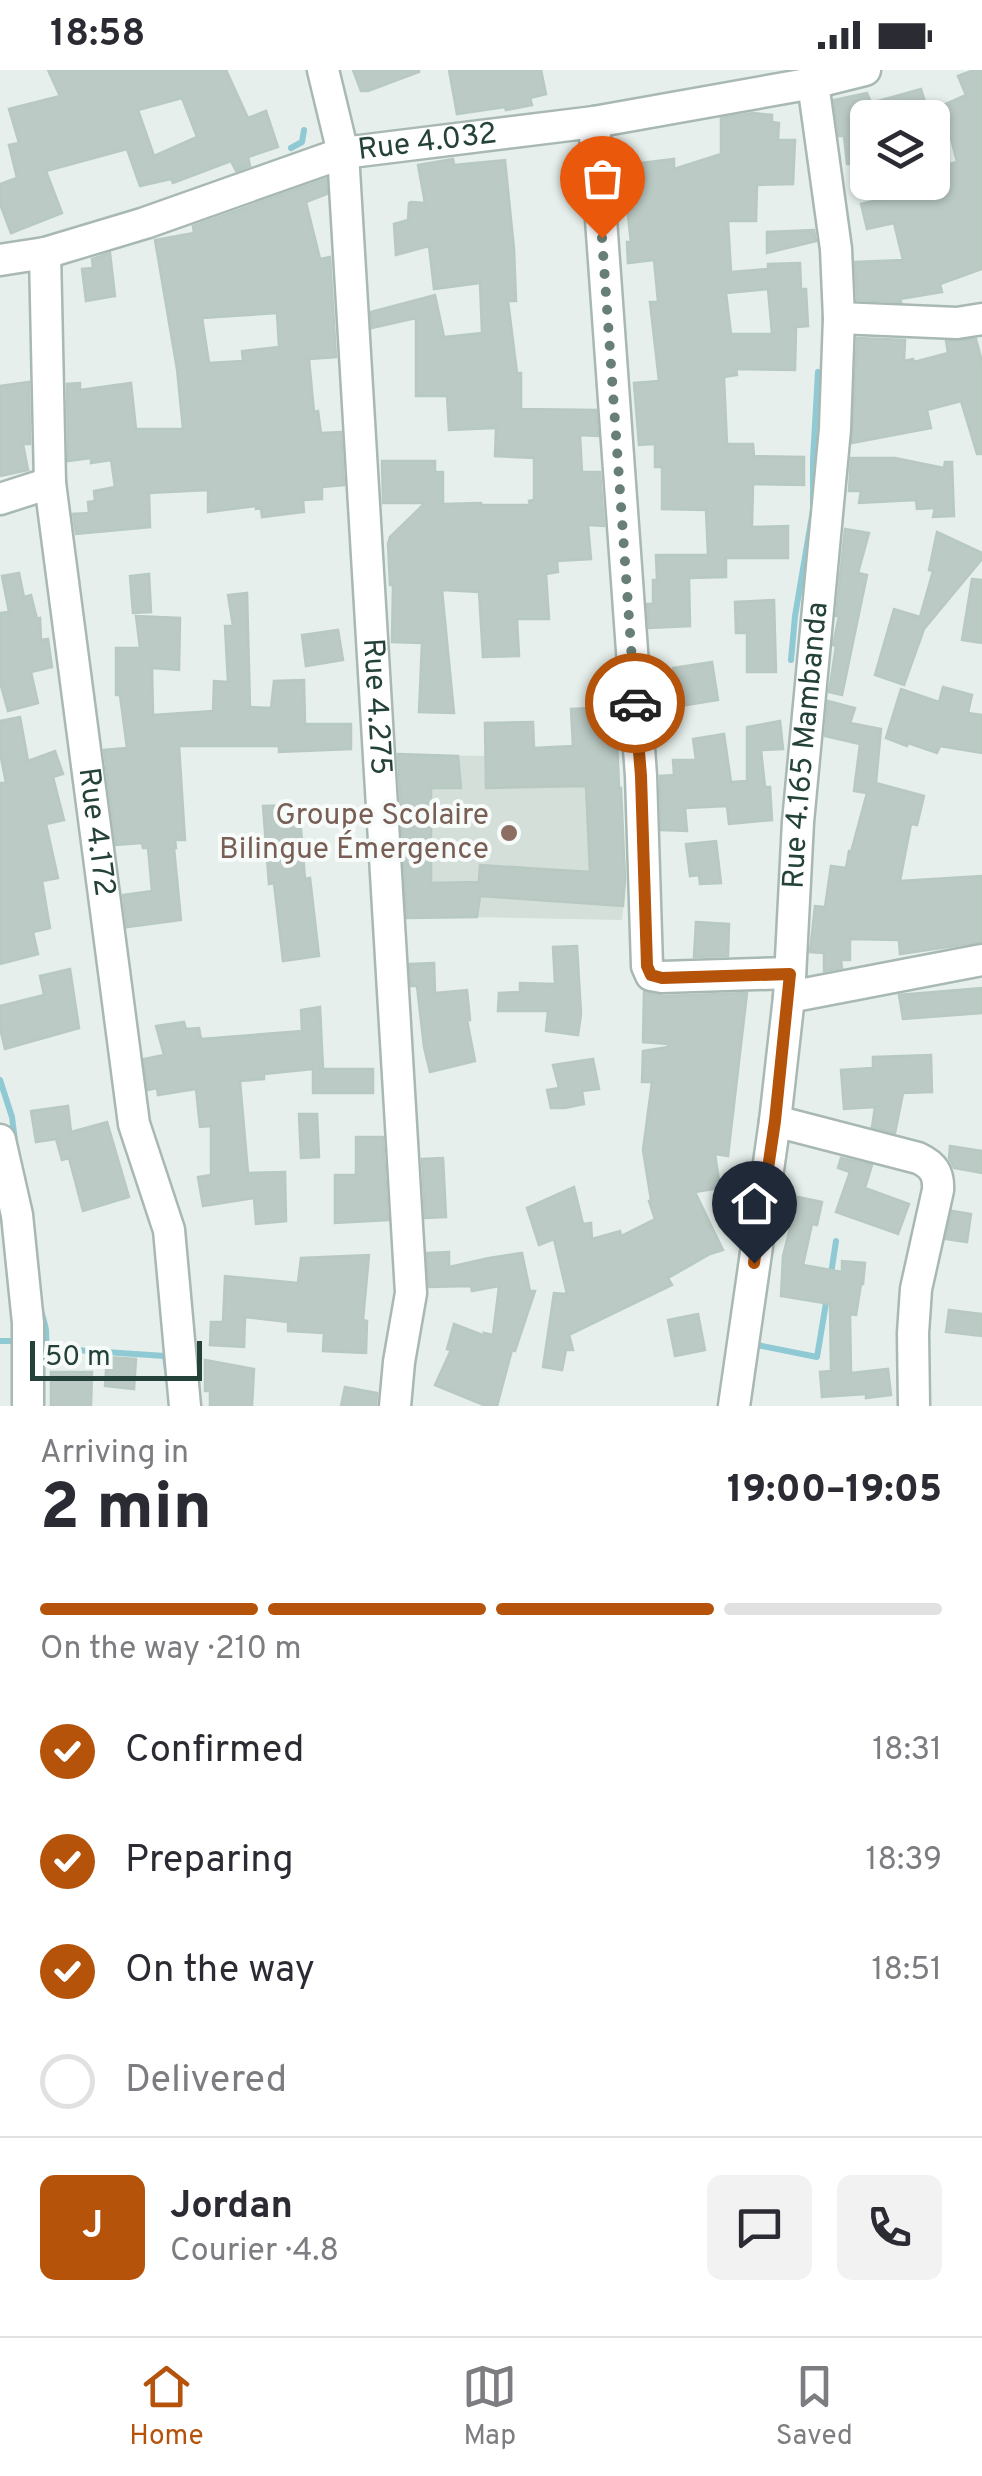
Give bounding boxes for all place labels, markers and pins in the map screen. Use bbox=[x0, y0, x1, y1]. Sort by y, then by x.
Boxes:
pin bbox=[560, 136, 645, 239]
place label: Groupe Scolaire Bilingue Émergence bbox=[219, 798, 489, 869]
marker: Groupe Scolaire Bilingue Émergence bbox=[498, 822, 520, 844]
pin bbox=[712, 1161, 797, 1264]

